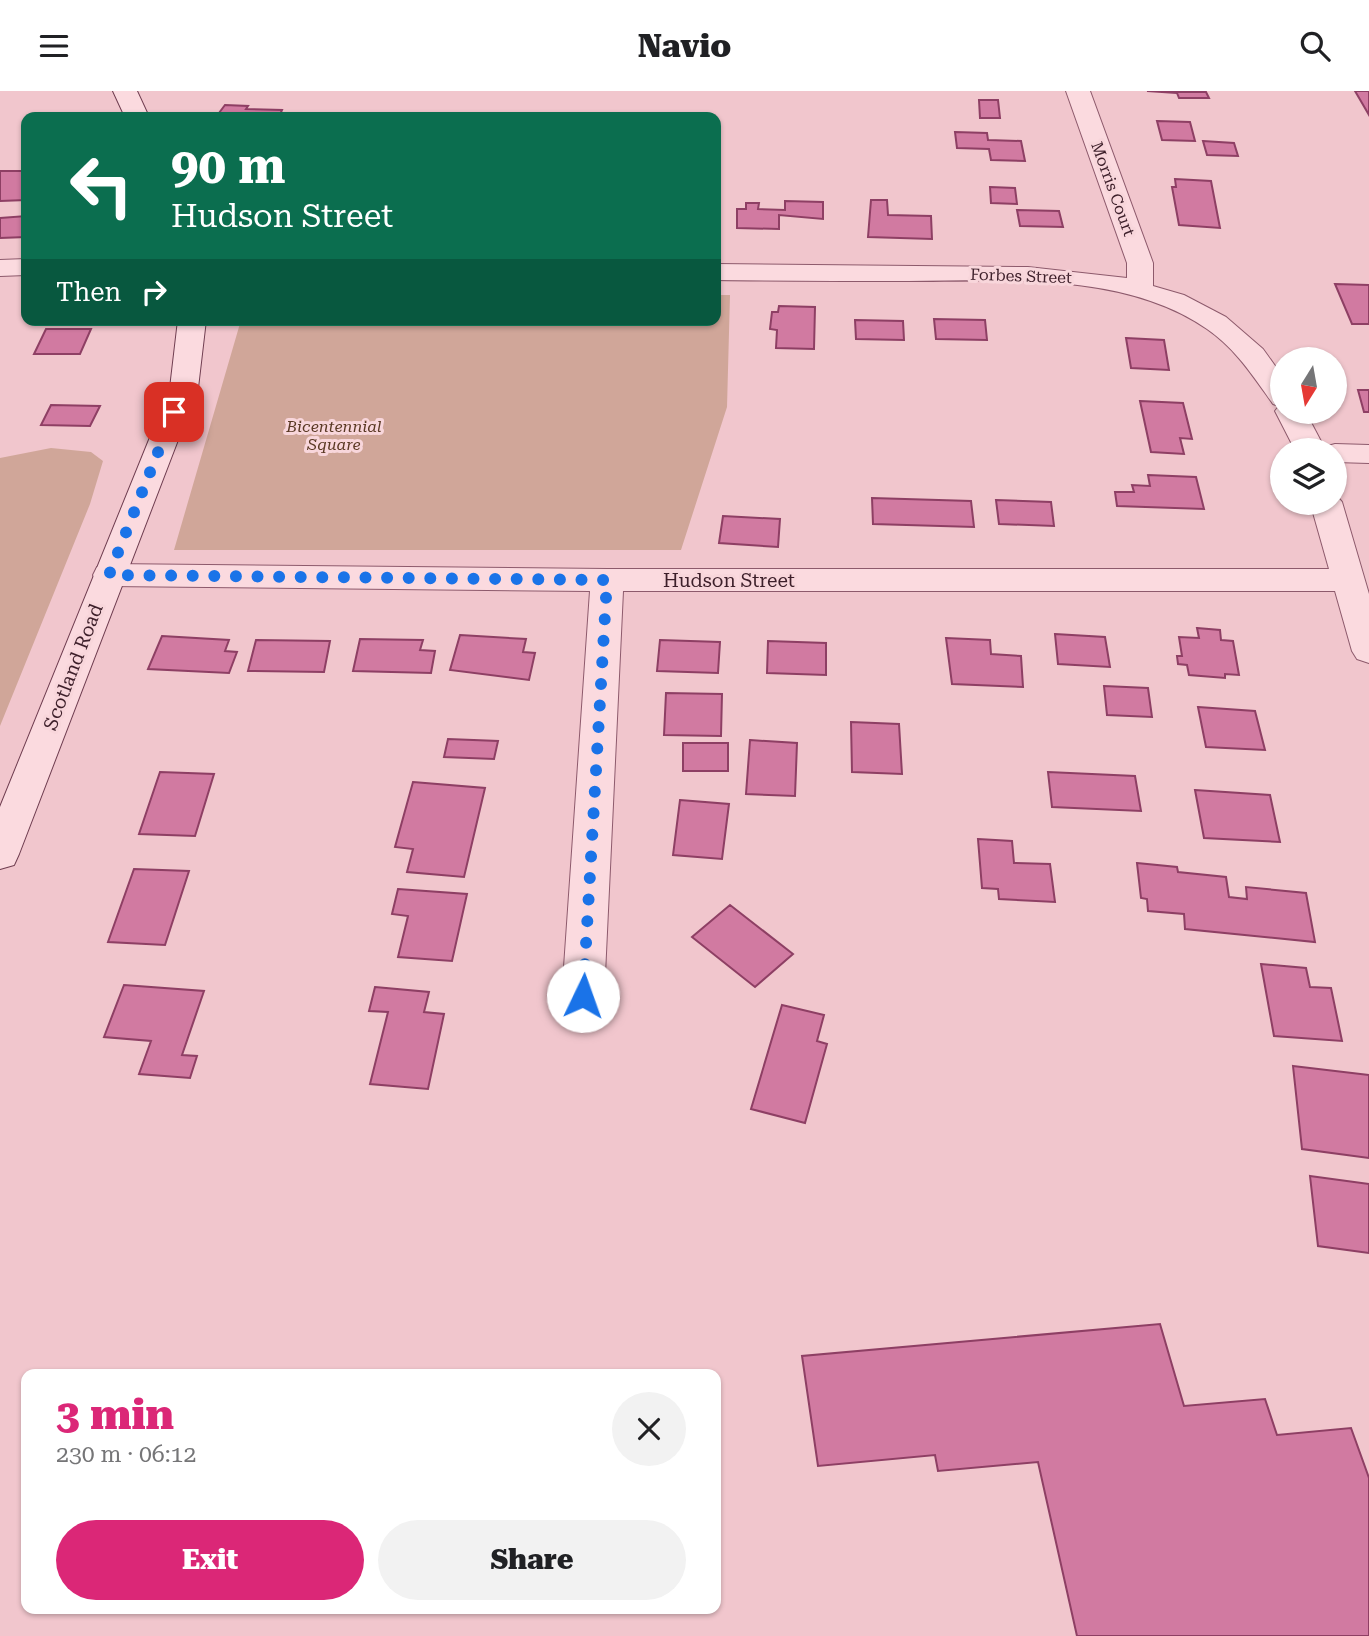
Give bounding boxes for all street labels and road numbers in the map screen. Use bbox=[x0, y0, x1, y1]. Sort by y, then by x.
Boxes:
street label: Morris Court bbox=[1087, 139, 1139, 239]
street label: Forbes Street bbox=[970, 265, 1072, 287]
street label: Hudson Street bbox=[663, 569, 795, 592]
street label: Scotland Road bbox=[38, 601, 108, 733]

